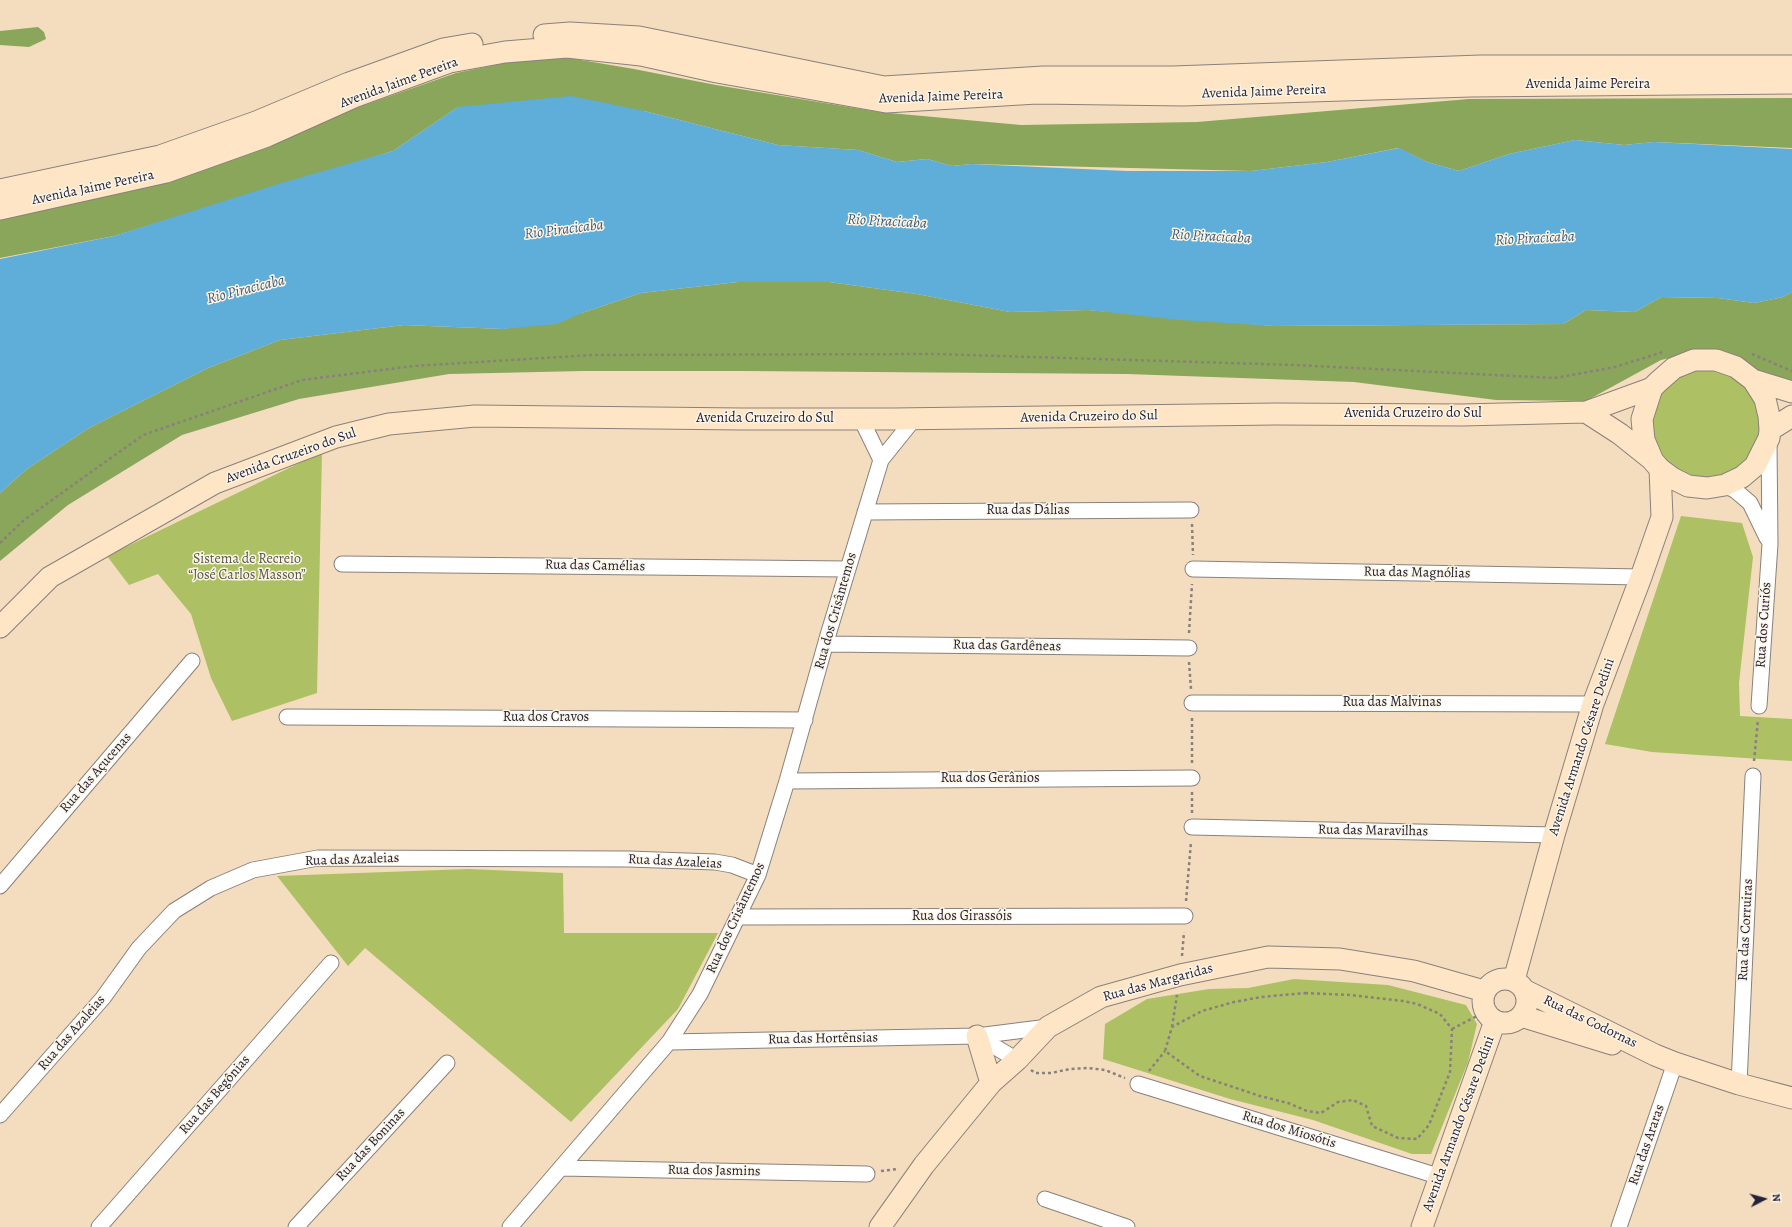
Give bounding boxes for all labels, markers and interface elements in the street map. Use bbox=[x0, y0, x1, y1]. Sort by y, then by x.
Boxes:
street label: Avenida Jaime Pereira bbox=[338, 54, 460, 112]
street label: Avenida Jaime Pereira bbox=[1526, 77, 1650, 93]
street label: Avenida Jaime Pereira bbox=[1202, 81, 1326, 103]
street label: Avenida Jaime Pereira bbox=[879, 86, 1003, 108]
street label: Avenida Jaime Pereira bbox=[30, 167, 156, 209]
water label: Rio Piracicaba bbox=[847, 211, 927, 233]
water label: Rio Piracicaba bbox=[523, 216, 605, 244]
water label: Rio Piracicaba bbox=[1171, 226, 1251, 248]
water label: Rio Piracicaba bbox=[1495, 228, 1575, 250]
water label: Rio Piracicaba bbox=[205, 272, 287, 308]
street label: Avenida Cruzeiro do Sul bbox=[1344, 406, 1482, 422]
street label: Avenida Cruzeiro do Sul bbox=[1020, 407, 1158, 427]
street label: Avenida Cruzeiro do Sul bbox=[696, 411, 834, 427]
street label: Avenida Cruzeiro do Sul bbox=[224, 425, 358, 487]
street label: Rua das Dálias bbox=[986, 503, 1070, 519]
street label: Rua dos Crisântemos bbox=[811, 551, 861, 671]
park label: Sistema de Recreio “José Carlos Masson” bbox=[188, 552, 306, 584]
street label: Rua das Camélias bbox=[545, 557, 645, 575]
street label: Rua das Magnólias bbox=[1363, 564, 1471, 582]
street label: Rua dos Curiós bbox=[1753, 581, 1775, 669]
street label: Rua das Gardêneas bbox=[953, 637, 1061, 655]
street label: Avenida Armando Césare Dedini bbox=[1545, 656, 1619, 838]
street label: Rua das Malvinas bbox=[1342, 695, 1442, 711]
street label: Rua dos Cravos bbox=[503, 710, 589, 726]
street label: Rua das Açucenas bbox=[57, 729, 135, 817]
street label: Rua dos Gerânios bbox=[940, 771, 1040, 787]
street label: Rua das Maravilhas bbox=[1318, 822, 1428, 840]
street label: Rua das Azaleias bbox=[305, 850, 399, 870]
street label: Rua das Azaleias bbox=[627, 851, 723, 873]
street label: Rua dos Crisântemos bbox=[703, 860, 769, 976]
street label: Rua das Corruiras bbox=[1735, 878, 1757, 982]
street label: Rua dos Girassóis bbox=[912, 909, 1012, 925]
street label: Rua das Margaridas bbox=[1101, 960, 1215, 1006]
street label: Rua das Azaleias bbox=[35, 992, 109, 1074]
street label: Rua das Codornas bbox=[1540, 992, 1640, 1052]
street label: Rua das Hortênsias bbox=[768, 1030, 878, 1048]
street label: Avenida Armando Césare Dedini bbox=[1419, 1034, 1499, 1214]
street label: Rua das Begônias bbox=[176, 1052, 254, 1138]
street label: Rua das Araras bbox=[1625, 1102, 1669, 1188]
street label: Rua das Boninas bbox=[333, 1105, 409, 1185]
street label: Rua dos Miosótis bbox=[1240, 1108, 1338, 1152]
street label: Rua dos Jasmins bbox=[667, 1162, 761, 1180]
north arrow bbox=[1744, 1179, 1784, 1219]
text: N bbox=[1769, 1193, 1784, 1202]

